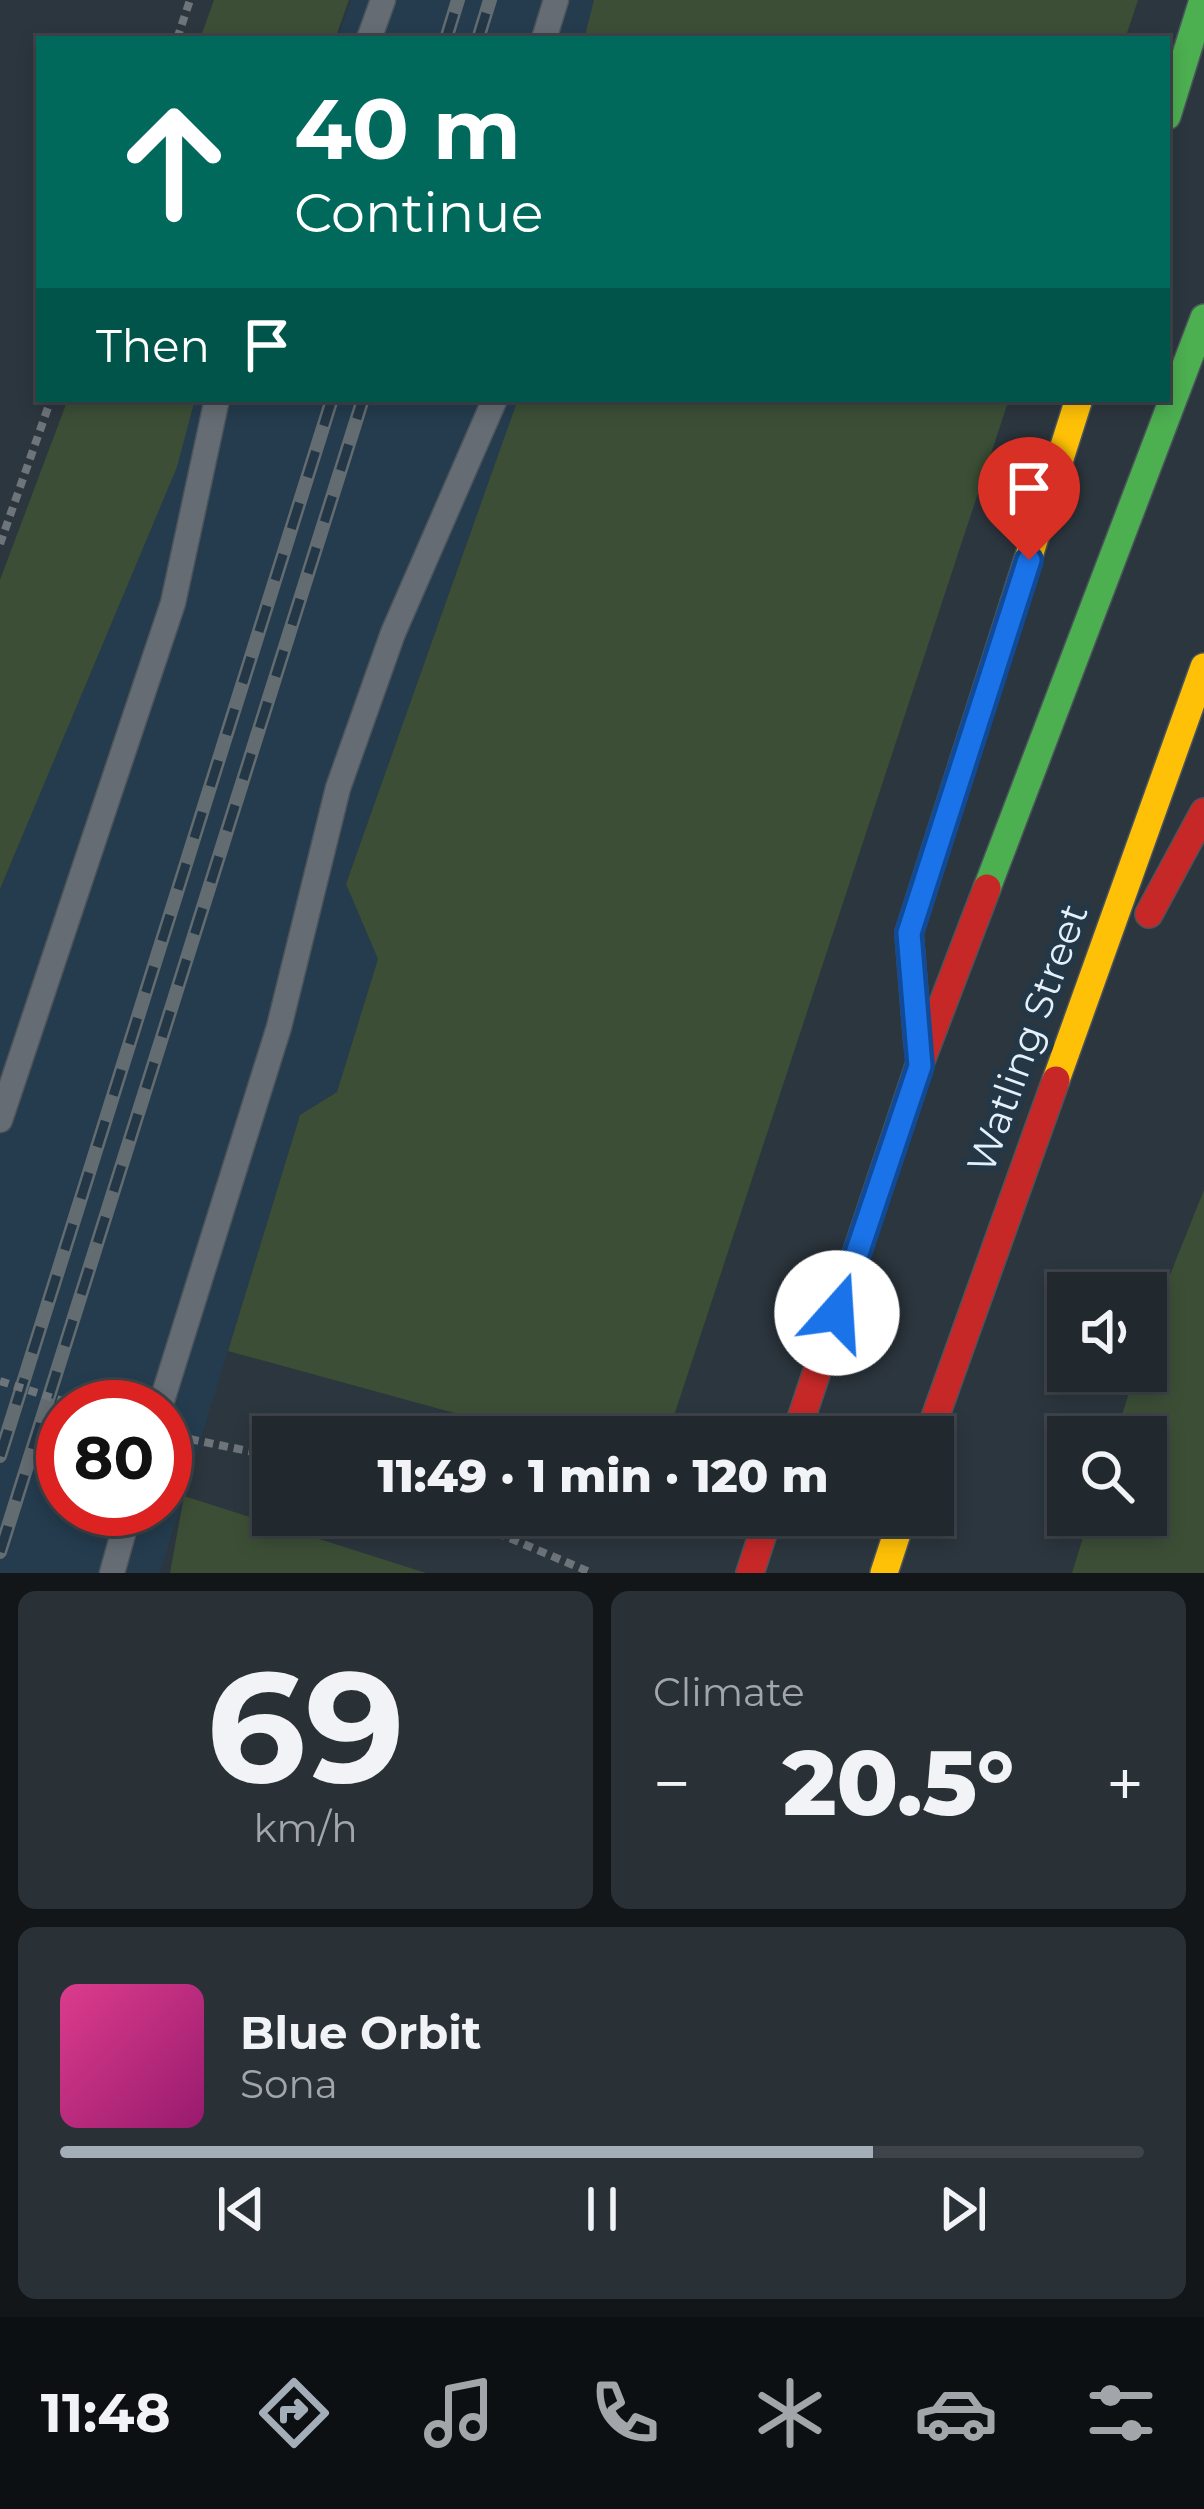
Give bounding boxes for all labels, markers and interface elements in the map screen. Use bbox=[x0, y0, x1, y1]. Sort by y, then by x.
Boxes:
text: 40 m bbox=[294, 78, 521, 180]
icon: ahead bbox=[96, 84, 252, 240]
text: Continue bbox=[294, 180, 543, 246]
icon: arrive bbox=[234, 312, 300, 378]
text: Then bbox=[96, 318, 210, 373]
pin bbox=[978, 437, 1080, 560]
icon: arrive bbox=[996, 455, 1062, 521]
street label: Watling Street bbox=[956, 897, 1098, 1179]
position arrow bbox=[774, 1250, 900, 1376]
map controls bbox=[1047, 1272, 1167, 1536]
button: sound bbox=[1047, 1272, 1167, 1392]
speed limit sign: 80 bbox=[36, 1380, 192, 1536]
button: search bbox=[1047, 1416, 1167, 1536]
text: 11:49 · 1 min · 120 m bbox=[377, 1448, 829, 1503]
text: 69 bbox=[206, 1631, 405, 1821]
text: Climate bbox=[653, 1668, 805, 1716]
text: 20.5° bbox=[783, 1728, 1014, 1838]
text: − bbox=[653, 1743, 691, 1824]
text: + bbox=[1106, 1743, 1144, 1824]
text: km/h bbox=[253, 1804, 358, 1852]
text: Blue Orbit bbox=[240, 2005, 481, 2060]
text: Sona bbox=[240, 2060, 338, 2108]
icon: previous bbox=[208, 2176, 274, 2242]
icon: pause bbox=[569, 2176, 635, 2242]
icon: next bbox=[930, 2176, 996, 2242]
icon: directions bbox=[252, 2371, 336, 2455]
icon: music bbox=[417, 2371, 501, 2455]
icon: phone bbox=[583, 2371, 667, 2455]
icon: climate bbox=[748, 2371, 832, 2455]
icon: car bbox=[914, 2371, 998, 2455]
icon: filters bbox=[1079, 2371, 1163, 2455]
text: 11:48 bbox=[41, 2380, 171, 2446]

